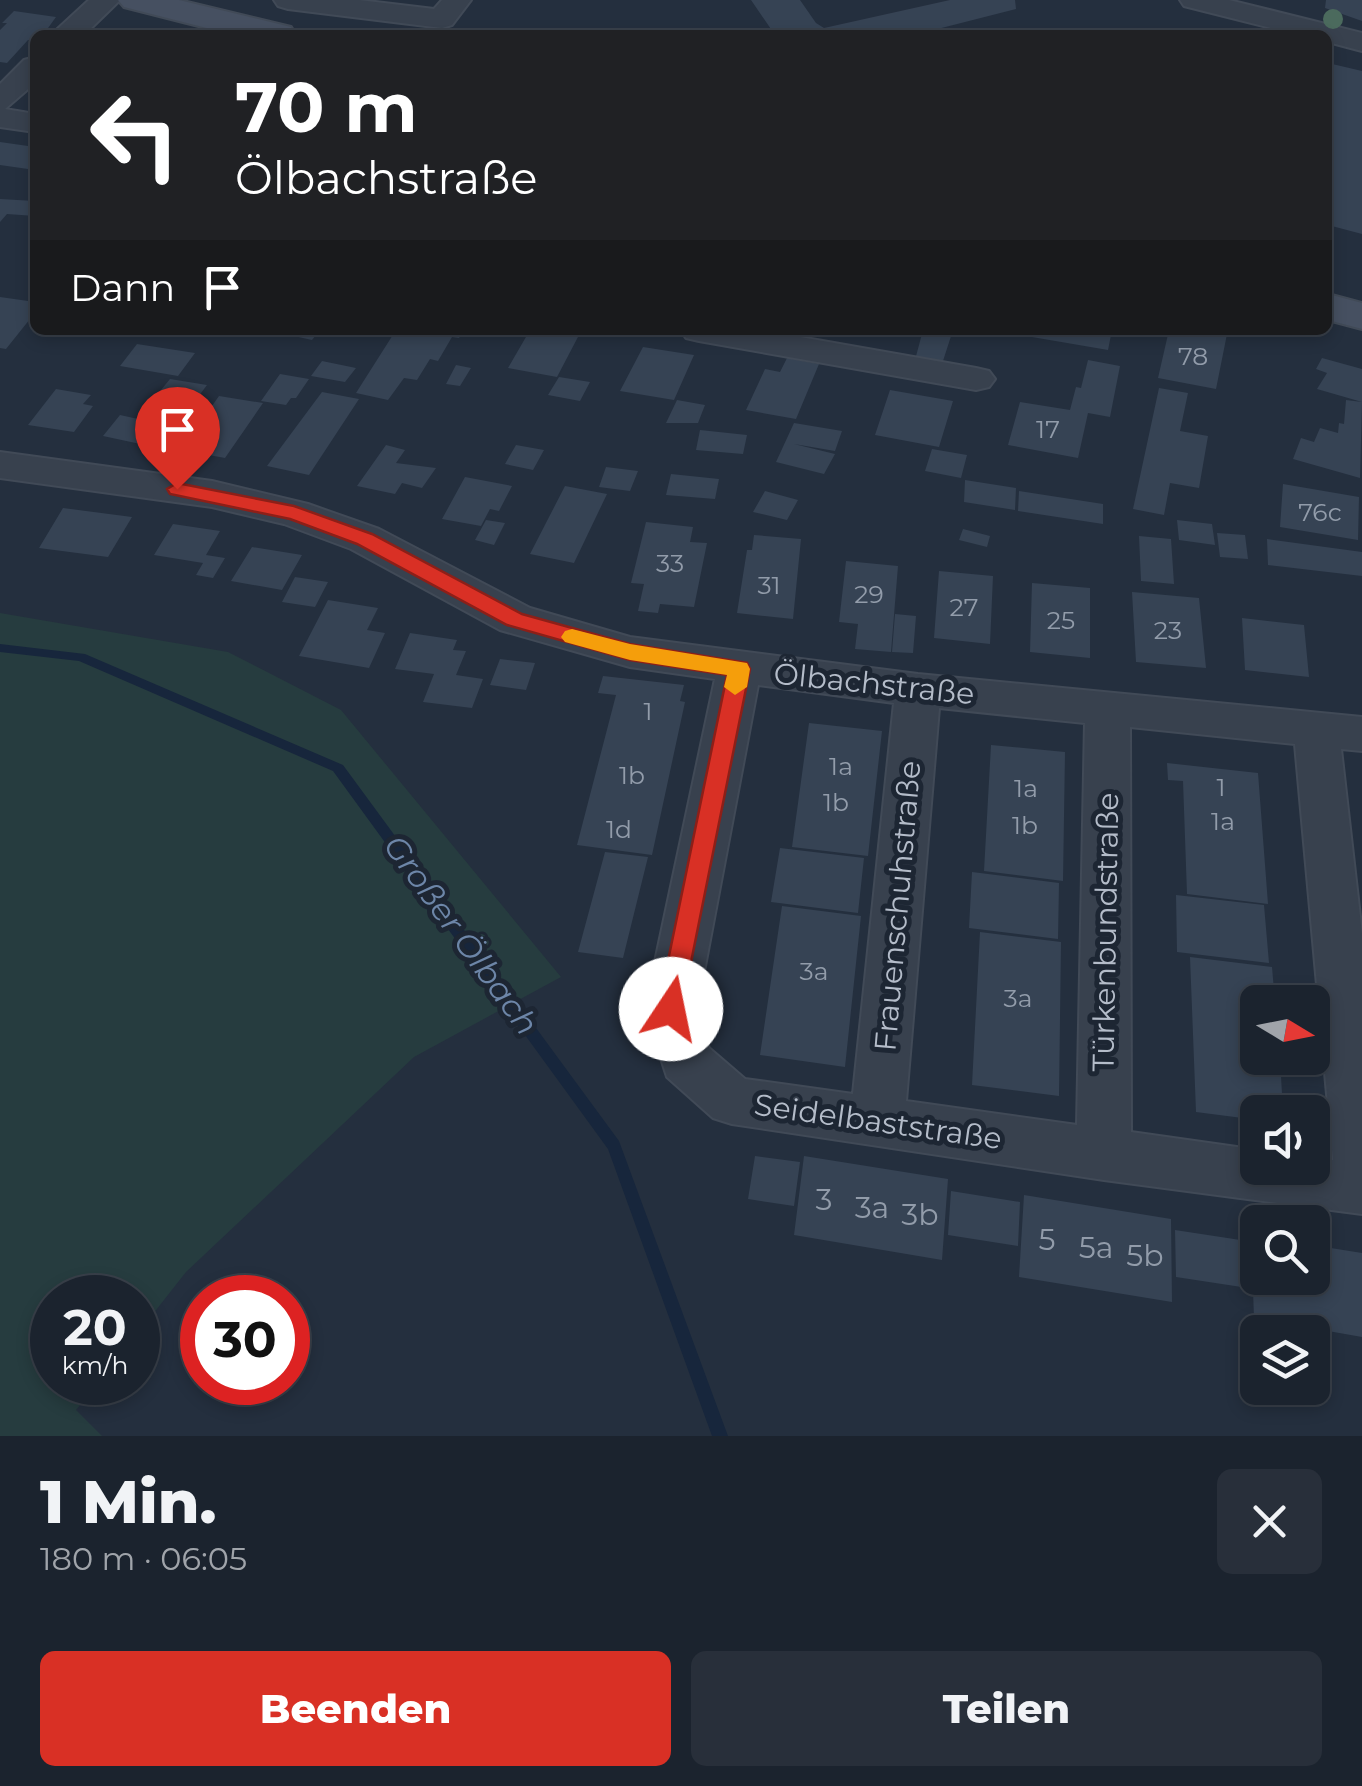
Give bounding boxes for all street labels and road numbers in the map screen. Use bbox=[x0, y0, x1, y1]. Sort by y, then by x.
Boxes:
street label: Ölbachstraße bbox=[772, 655, 976, 712]
street label: Frauenschuhstraße bbox=[866, 759, 929, 1053]
street label: Türkenbundstraße bbox=[1085, 792, 1126, 1072]
street label: Seidelbaststraße bbox=[752, 1086, 1004, 1157]

